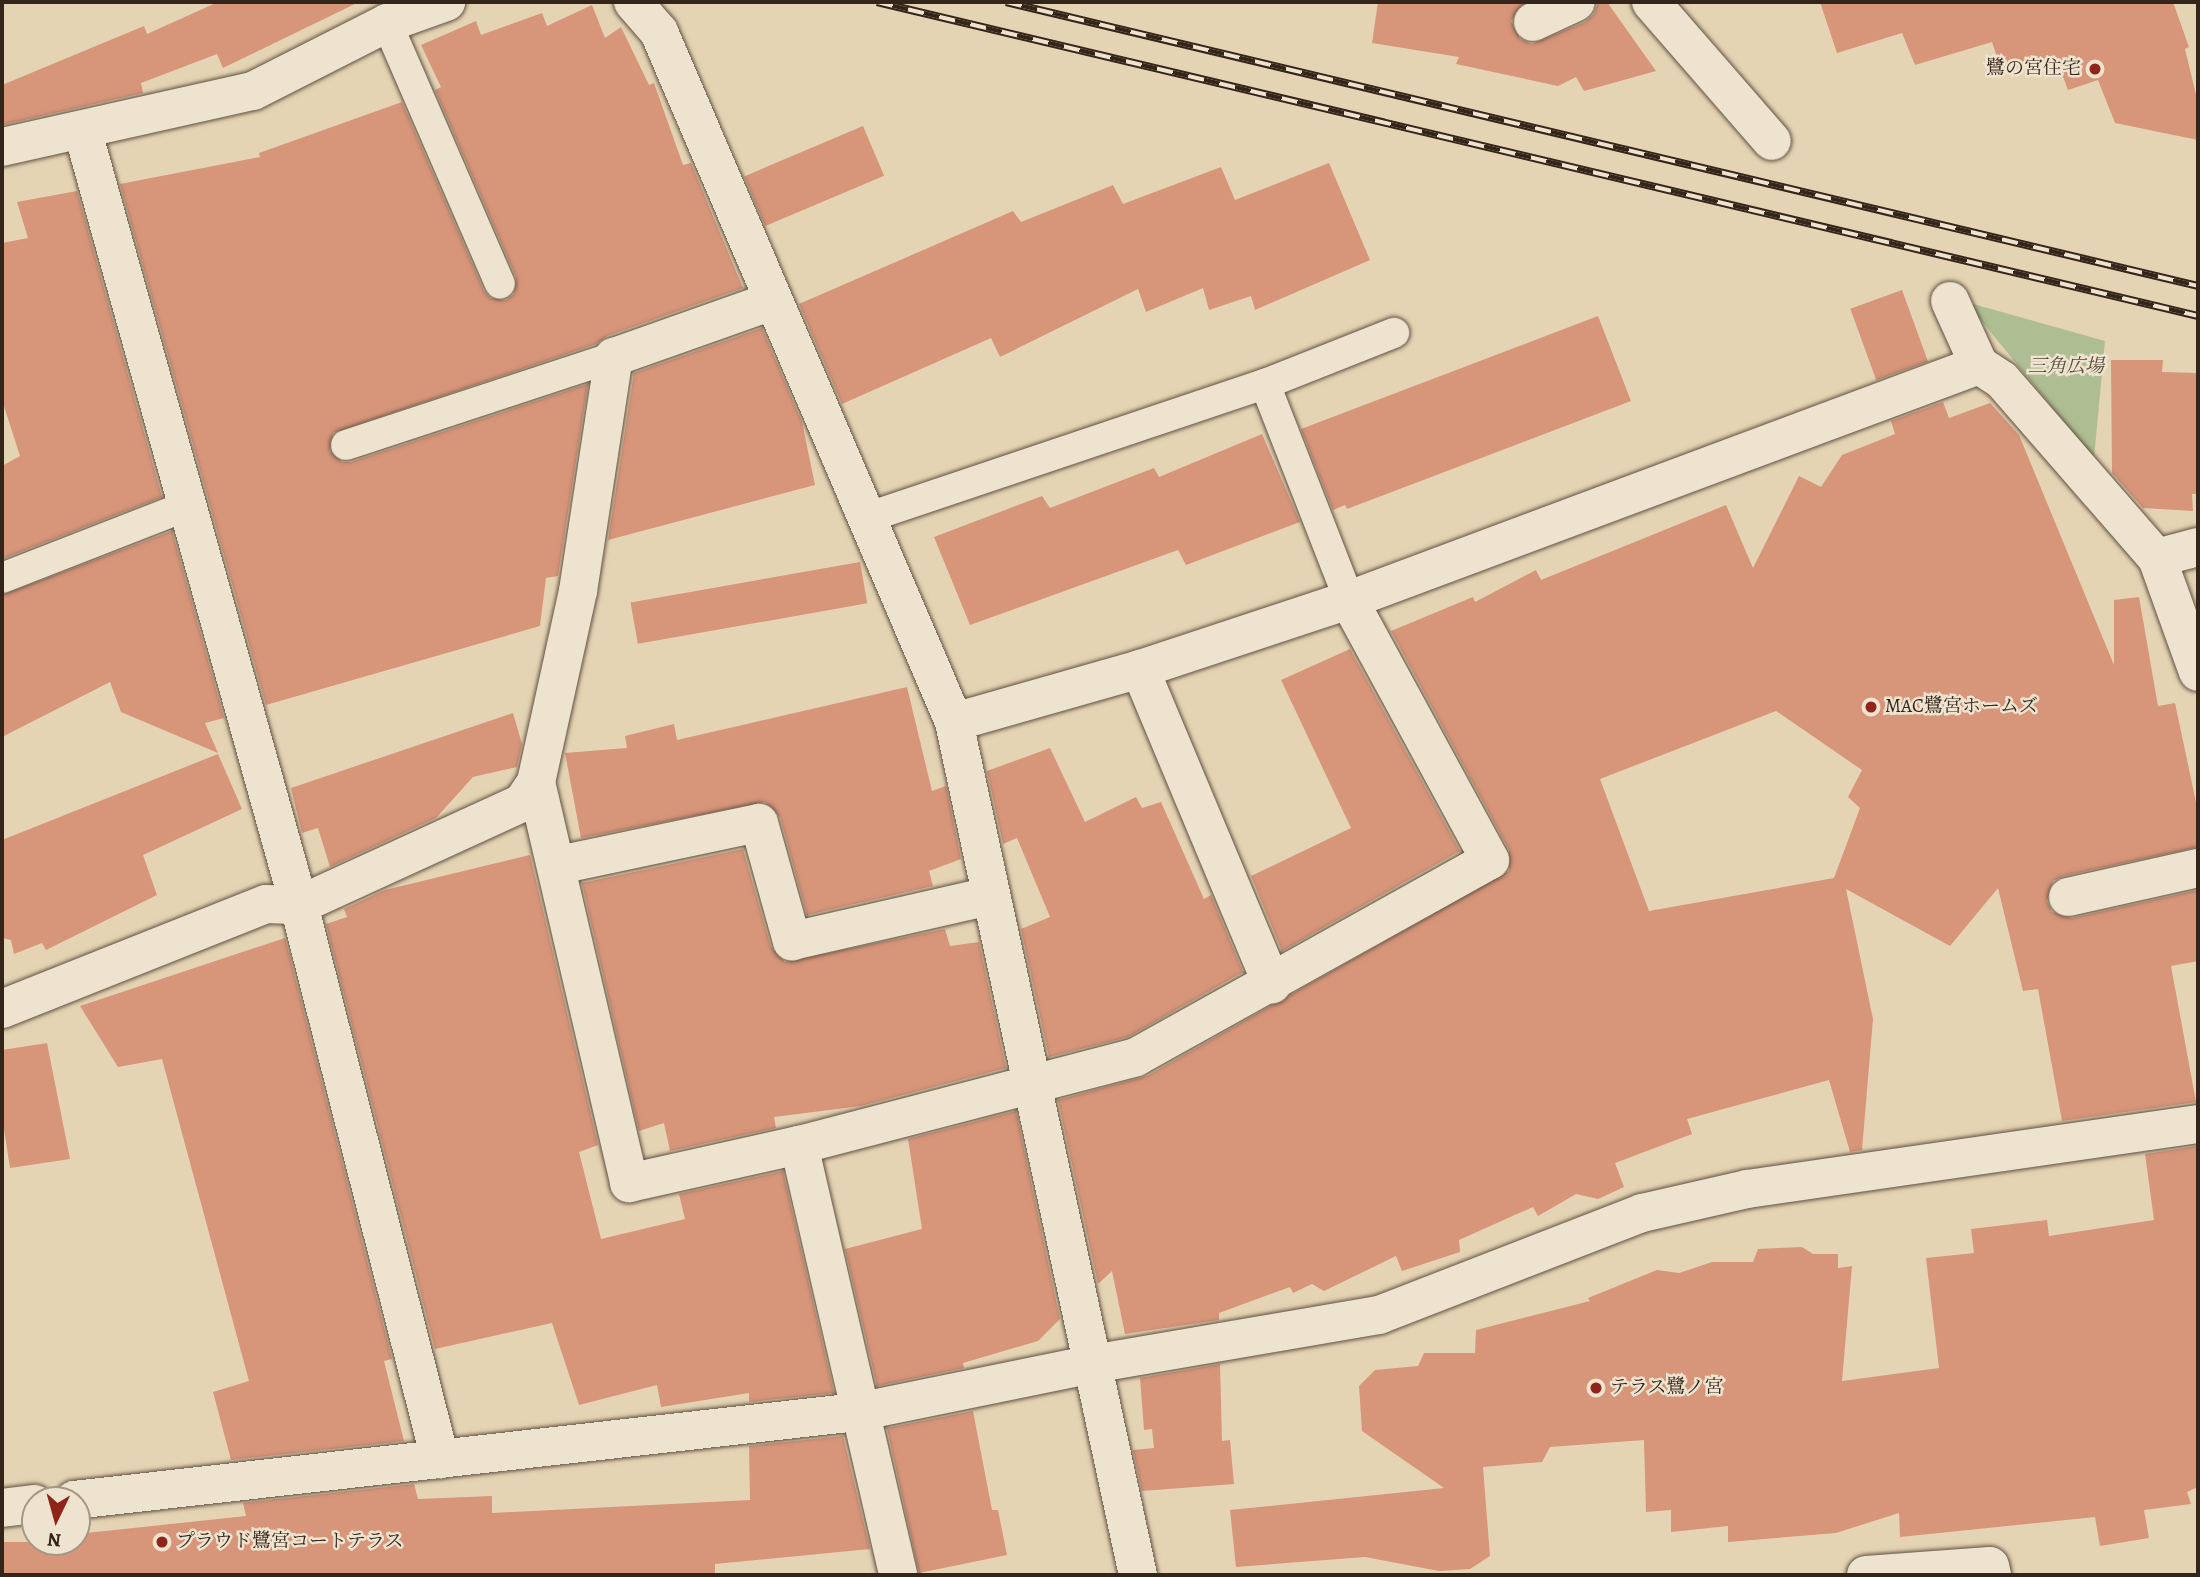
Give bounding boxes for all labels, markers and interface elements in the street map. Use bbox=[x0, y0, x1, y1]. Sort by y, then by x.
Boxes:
place label: 鷺の宮住宅 bbox=[1986, 58, 2081, 80]
marker: 鷺の宮住宅 bbox=[2087, 61, 2103, 77]
park label: 三角広場 bbox=[2028, 356, 2104, 378]
place label: MAC鷺宮ホームズ bbox=[1885, 696, 2038, 718]
marker: MAC鷺宮ホームズ bbox=[1863, 699, 1879, 715]
place label: テラス鷺ノ宮 bbox=[1610, 1377, 1724, 1399]
marker: テラス鷺ノ宮 bbox=[1588, 1380, 1604, 1396]
north arrow bbox=[21, 1486, 91, 1556]
text: N bbox=[46, 1526, 62, 1553]
place label: プラウド鷺宮コートテラス bbox=[176, 1531, 404, 1553]
marker: プラウド鷺宮コートテラス bbox=[154, 1534, 170, 1550]

